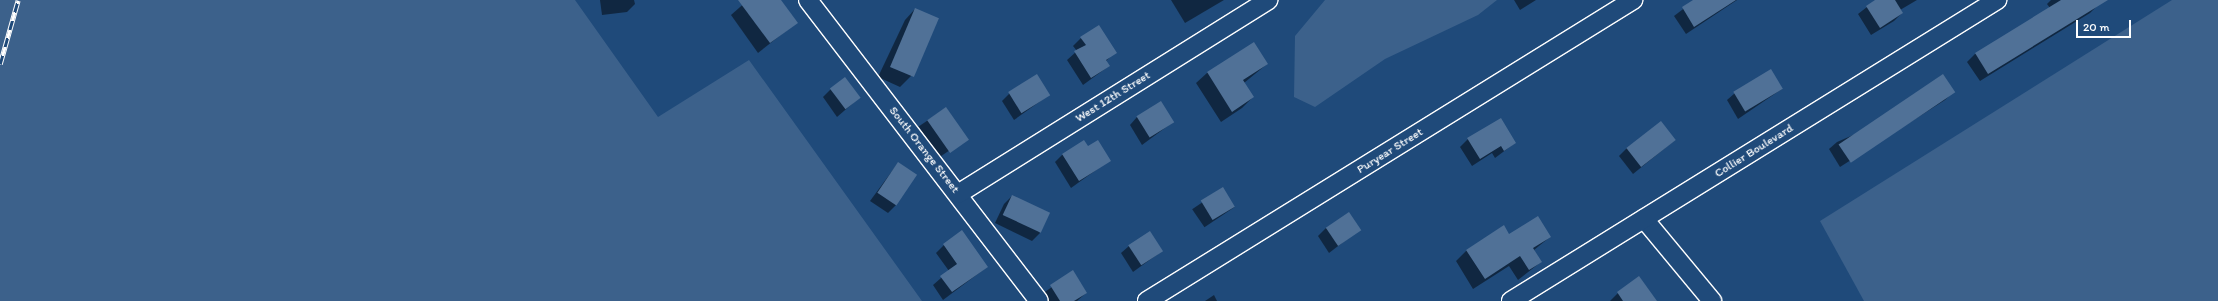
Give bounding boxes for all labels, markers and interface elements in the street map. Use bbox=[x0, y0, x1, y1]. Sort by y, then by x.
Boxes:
scale bar bbox=[2078, 12, 2133, 38]
text: 20 m bbox=[2083, 20, 2110, 34]
street label: West 12th Street bbox=[1073, 68, 1153, 126]
street label: South Orange Street bbox=[886, 104, 962, 196]
street label: Collier Boulevard bbox=[1712, 121, 1796, 181]
street label: Puryear Street bbox=[1354, 125, 1426, 177]

